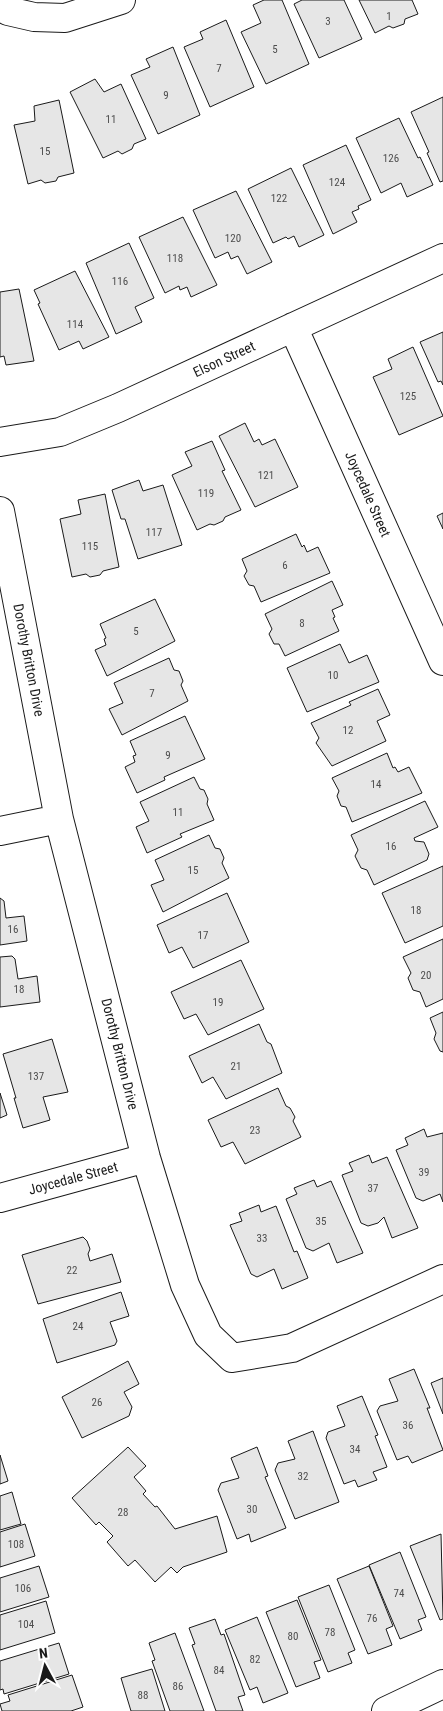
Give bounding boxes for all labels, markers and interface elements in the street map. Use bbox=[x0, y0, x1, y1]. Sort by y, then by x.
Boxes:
house number: 1 bbox=[386, 10, 392, 23]
house number: 3 bbox=[325, 15, 331, 28]
house number: 5 bbox=[272, 43, 278, 56]
house number: 7 bbox=[216, 62, 222, 75]
house number: 9 bbox=[163, 89, 169, 102]
house number: 11 bbox=[106, 113, 116, 126]
house number: 15 bbox=[40, 145, 50, 158]
house number: 126 bbox=[383, 152, 399, 165]
house number: 124 bbox=[329, 176, 346, 189]
house number: 122 bbox=[271, 192, 287, 205]
house number: 120 bbox=[225, 232, 241, 245]
house number: 118 bbox=[167, 252, 183, 265]
house number: 116 bbox=[112, 275, 128, 288]
house number: 114 bbox=[67, 318, 84, 331]
street label: Elson Street bbox=[191, 338, 257, 380]
house number: 125 bbox=[400, 390, 416, 403]
street label: Joycedale Street bbox=[342, 449, 394, 539]
house number: 121 bbox=[258, 469, 274, 482]
house number: 119 bbox=[198, 487, 214, 500]
house number: 117 bbox=[146, 526, 162, 539]
house number: 115 bbox=[82, 540, 98, 553]
house number: 6 bbox=[282, 559, 288, 572]
street label: Dorothy Britton Drive bbox=[10, 602, 48, 718]
house number: 8 bbox=[299, 617, 305, 630]
house number: 5 bbox=[133, 625, 139, 638]
house number: 10 bbox=[328, 669, 338, 682]
house number: 7 bbox=[149, 687, 155, 700]
house number: 12 bbox=[343, 724, 353, 737]
house number: 9 bbox=[165, 749, 171, 762]
house number: 14 bbox=[371, 778, 382, 791]
house number: 11 bbox=[173, 806, 183, 819]
house number: 16 bbox=[386, 840, 396, 853]
house number: 15 bbox=[188, 864, 198, 877]
house number: 18 bbox=[411, 904, 421, 917]
house number: 16 bbox=[8, 923, 18, 936]
house number: 17 bbox=[198, 929, 208, 942]
house number: 20 bbox=[421, 969, 431, 982]
house number: 18 bbox=[14, 983, 24, 996]
house number: 19 bbox=[213, 996, 223, 1009]
street label: Dorothy Britton Drive bbox=[98, 997, 142, 1112]
house number: 21 bbox=[231, 1060, 241, 1073]
house number: 137 bbox=[28, 1070, 44, 1083]
house number: 23 bbox=[250, 1124, 260, 1137]
street label: Joycedale Street bbox=[27, 1158, 119, 1198]
house number: 39 bbox=[419, 1166, 429, 1179]
house number: 37 bbox=[368, 1182, 378, 1195]
house number: 35 bbox=[316, 1215, 326, 1228]
house number: 33 bbox=[257, 1232, 267, 1245]
house number: 22 bbox=[67, 1264, 77, 1277]
house number: 24 bbox=[73, 1320, 84, 1333]
house number: 26 bbox=[92, 1396, 102, 1409]
house number: 36 bbox=[403, 1419, 413, 1432]
house number: 34 bbox=[350, 1443, 361, 1456]
house number: 32 bbox=[298, 1470, 308, 1483]
house number: 30 bbox=[247, 1503, 257, 1516]
house number: 28 bbox=[118, 1506, 128, 1519]
house number: 108 bbox=[8, 1538, 24, 1551]
house number: 106 bbox=[15, 1582, 31, 1595]
house number: 74 bbox=[394, 1587, 405, 1600]
house number: 76 bbox=[367, 1612, 377, 1625]
house number: 104 bbox=[18, 1618, 35, 1631]
house number: 78 bbox=[325, 1626, 335, 1639]
house number: 80 bbox=[288, 1630, 298, 1643]
north arrow bbox=[20, 1641, 70, 1691]
text: N bbox=[38, 1645, 49, 1662]
house number: 82 bbox=[250, 1653, 260, 1666]
house number: 84 bbox=[214, 1664, 225, 1677]
house number: 86 bbox=[173, 1680, 183, 1693]
house number: 88 bbox=[138, 1689, 148, 1702]

